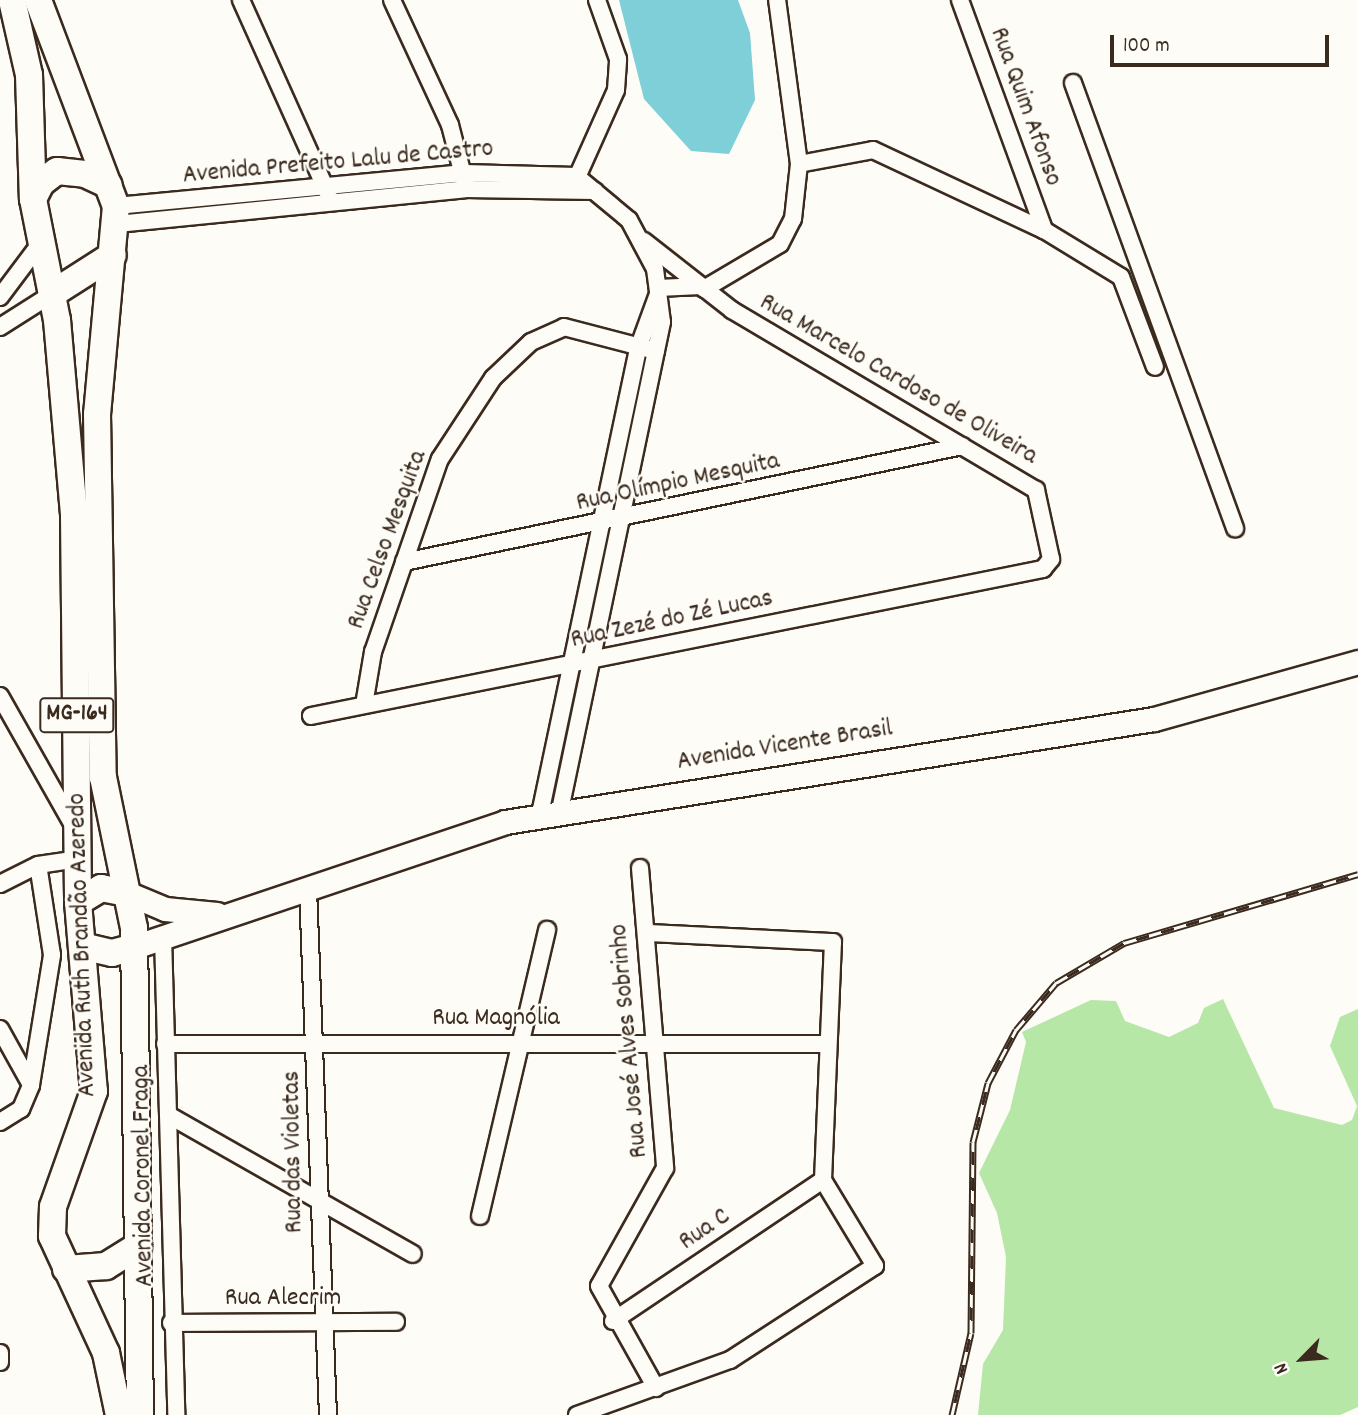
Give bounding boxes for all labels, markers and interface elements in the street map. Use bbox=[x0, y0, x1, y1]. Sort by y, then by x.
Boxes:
scale bar bbox=[1113, 21, 1332, 65]
street label: Rua Quim Afonso bbox=[982, 23, 1068, 191]
text: 100 m bbox=[1123, 32, 1170, 62]
street label: Avenida Prefeito Lalu de Castro bbox=[181, 134, 495, 192]
street label: Rua Marcelo Cardoso de Oliveira bbox=[753, 288, 1043, 472]
street label: Rua Celso Mesquita bbox=[341, 446, 435, 634]
street label: Rua Olímpio Mesquita bbox=[574, 446, 782, 520]
street label: Rua Zezé do Zé Lucas bbox=[568, 583, 776, 657]
road number: MG-164 bbox=[38, 694, 116, 736]
street label: Avenida Vicente Brasil bbox=[675, 714, 895, 778]
street label: Avenida Ruth Brandão Azeredo bbox=[62, 792, 104, 1098]
street label: Rua José Alves Sobrinho bbox=[604, 923, 656, 1159]
street label: Rua Magnólia bbox=[432, 1003, 560, 1035]
street label: Avenida Coronel Fraga bbox=[126, 1065, 162, 1287]
street label: Rua das Violetas bbox=[277, 1070, 311, 1234]
street label: Rua C bbox=[674, 1202, 736, 1258]
street label: Rua Alecrim bbox=[225, 1283, 341, 1315]
north arrow bbox=[1267, 1324, 1337, 1394]
text: N bbox=[1268, 1358, 1297, 1378]

